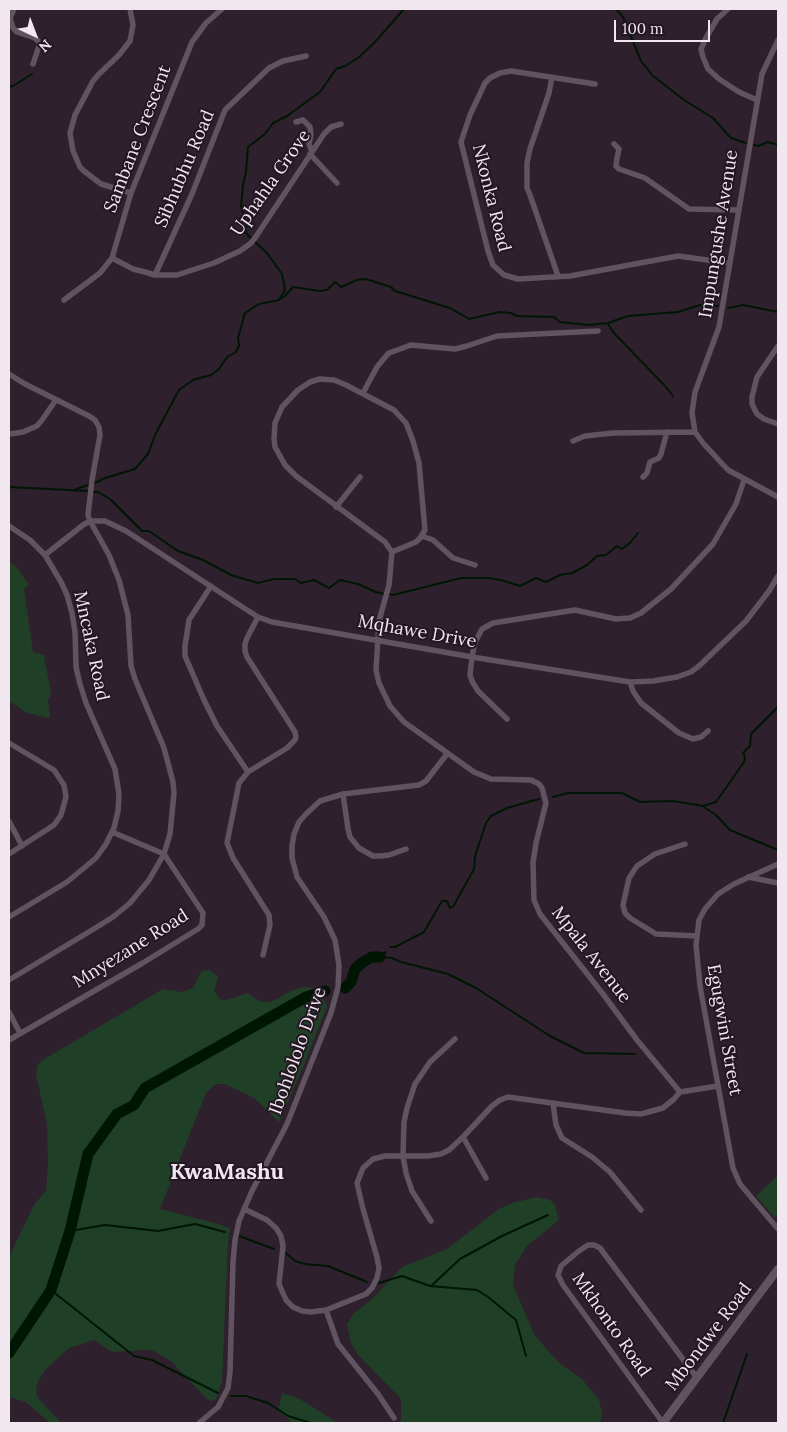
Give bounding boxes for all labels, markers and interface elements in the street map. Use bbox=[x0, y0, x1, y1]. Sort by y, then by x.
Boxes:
north arrow bbox=[10, 10, 60, 60]
scale bar bbox=[617, 10, 713, 42]
text: 100 m bbox=[622, 19, 663, 38]
text: N bbox=[35, 36, 55, 56]
street label: Sambane Crescent bbox=[100, 62, 176, 216]
street label: Sibhubhu Road bbox=[151, 107, 219, 231]
street label: Uphahla Grove bbox=[226, 126, 316, 240]
street label: Nkonka Road bbox=[467, 142, 515, 254]
street label: Impungushe Avenue bbox=[695, 148, 743, 320]
street label: Mncaka Road bbox=[69, 589, 113, 703]
street label: Mqhawe Drive bbox=[356, 611, 478, 653]
street label: Mpala Avenue bbox=[547, 902, 635, 1008]
street label: Mnyezane Road bbox=[69, 905, 193, 993]
street label: Egugwini Street bbox=[702, 963, 746, 1097]
street label: Ibohlololo Drive bbox=[265, 984, 331, 1118]
district label: KwaMashu bbox=[170, 1160, 284, 1186]
street label: Mkhonto Road bbox=[567, 1269, 655, 1381]
street label: Mbondwe Road bbox=[661, 1279, 757, 1395]

